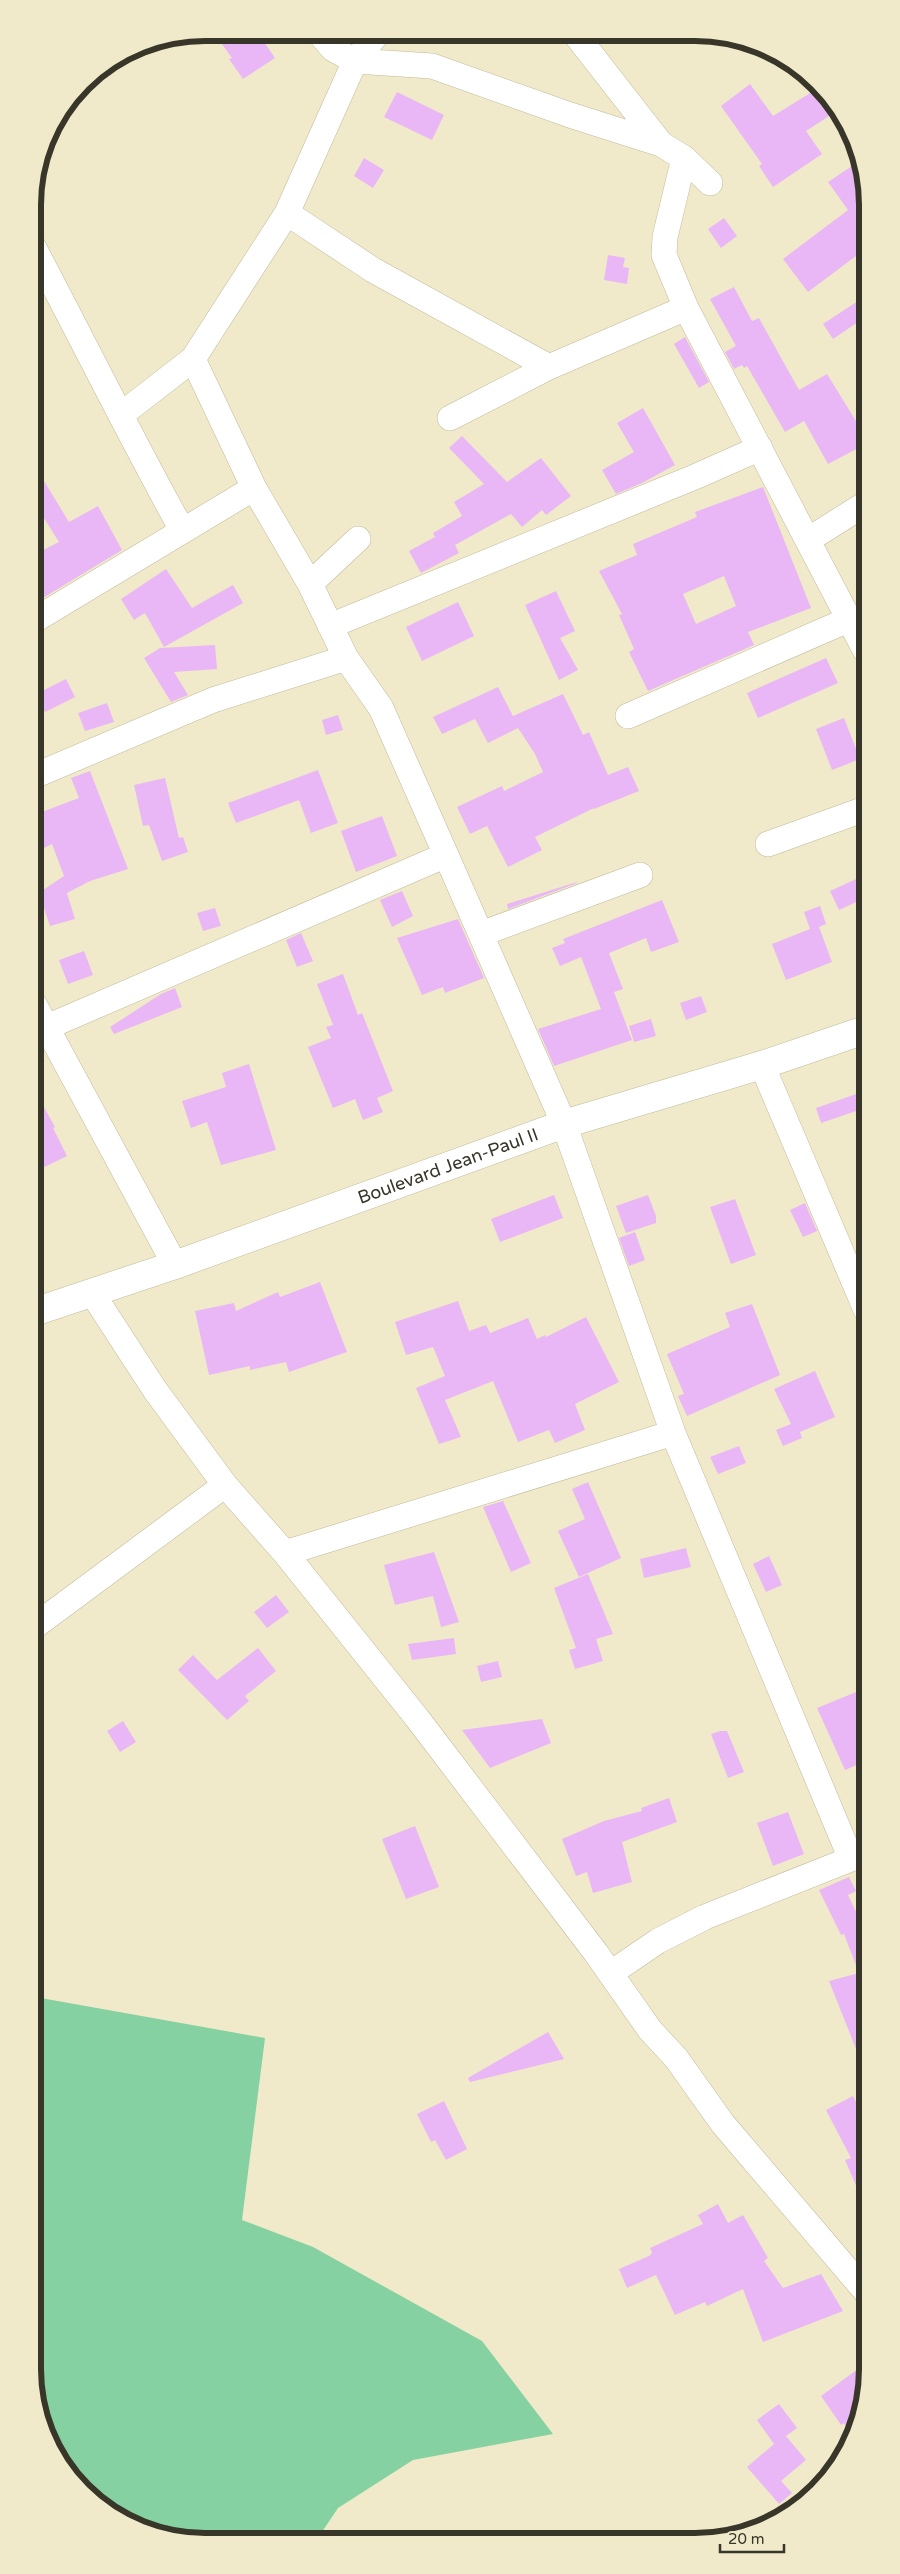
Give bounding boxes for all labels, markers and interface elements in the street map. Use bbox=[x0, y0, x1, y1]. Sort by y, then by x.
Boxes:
street label: Boulevard Jean-Paul II bbox=[355, 1123, 541, 1209]
scale bar bbox=[720, 2522, 784, 2554]
text: 20 m bbox=[728, 2530, 765, 2548]

